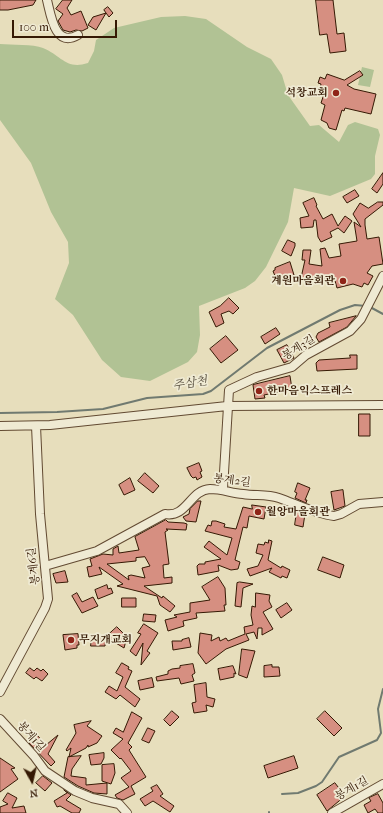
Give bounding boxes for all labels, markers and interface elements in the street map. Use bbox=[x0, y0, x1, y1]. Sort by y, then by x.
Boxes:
scale bar bbox=[14, 12, 119, 38]
text: 100 m bbox=[19, 20, 49, 34]
place label: 석창교회 bbox=[285, 86, 328, 100]
marker: 석창교회 bbox=[331, 88, 341, 98]
place label: 계원마을회관 bbox=[271, 274, 335, 288]
marker: 계원마을회관 bbox=[338, 276, 348, 286]
street label: 봉계3길 bbox=[280, 333, 318, 363]
water label: 주삼천 bbox=[172, 374, 208, 394]
place label: 한마음익스프레스 bbox=[267, 384, 352, 398]
marker: 한마음익스프레스 bbox=[254, 386, 264, 396]
street label: 봉계2길 bbox=[213, 472, 251, 490]
place label: 월앙마을회관 bbox=[266, 505, 330, 519]
marker: 월앙마을회관 bbox=[253, 507, 263, 517]
street label: 봉계6길 bbox=[25, 546, 43, 586]
place label: 무지개교회 bbox=[79, 633, 132, 647]
marker: 무지개교회 bbox=[66, 635, 76, 645]
street label: 봉계1길 bbox=[14, 719, 48, 755]
north arrow bbox=[12, 761, 52, 801]
street label: 봉계1길 bbox=[333, 774, 371, 804]
text: N bbox=[29, 786, 39, 800]

